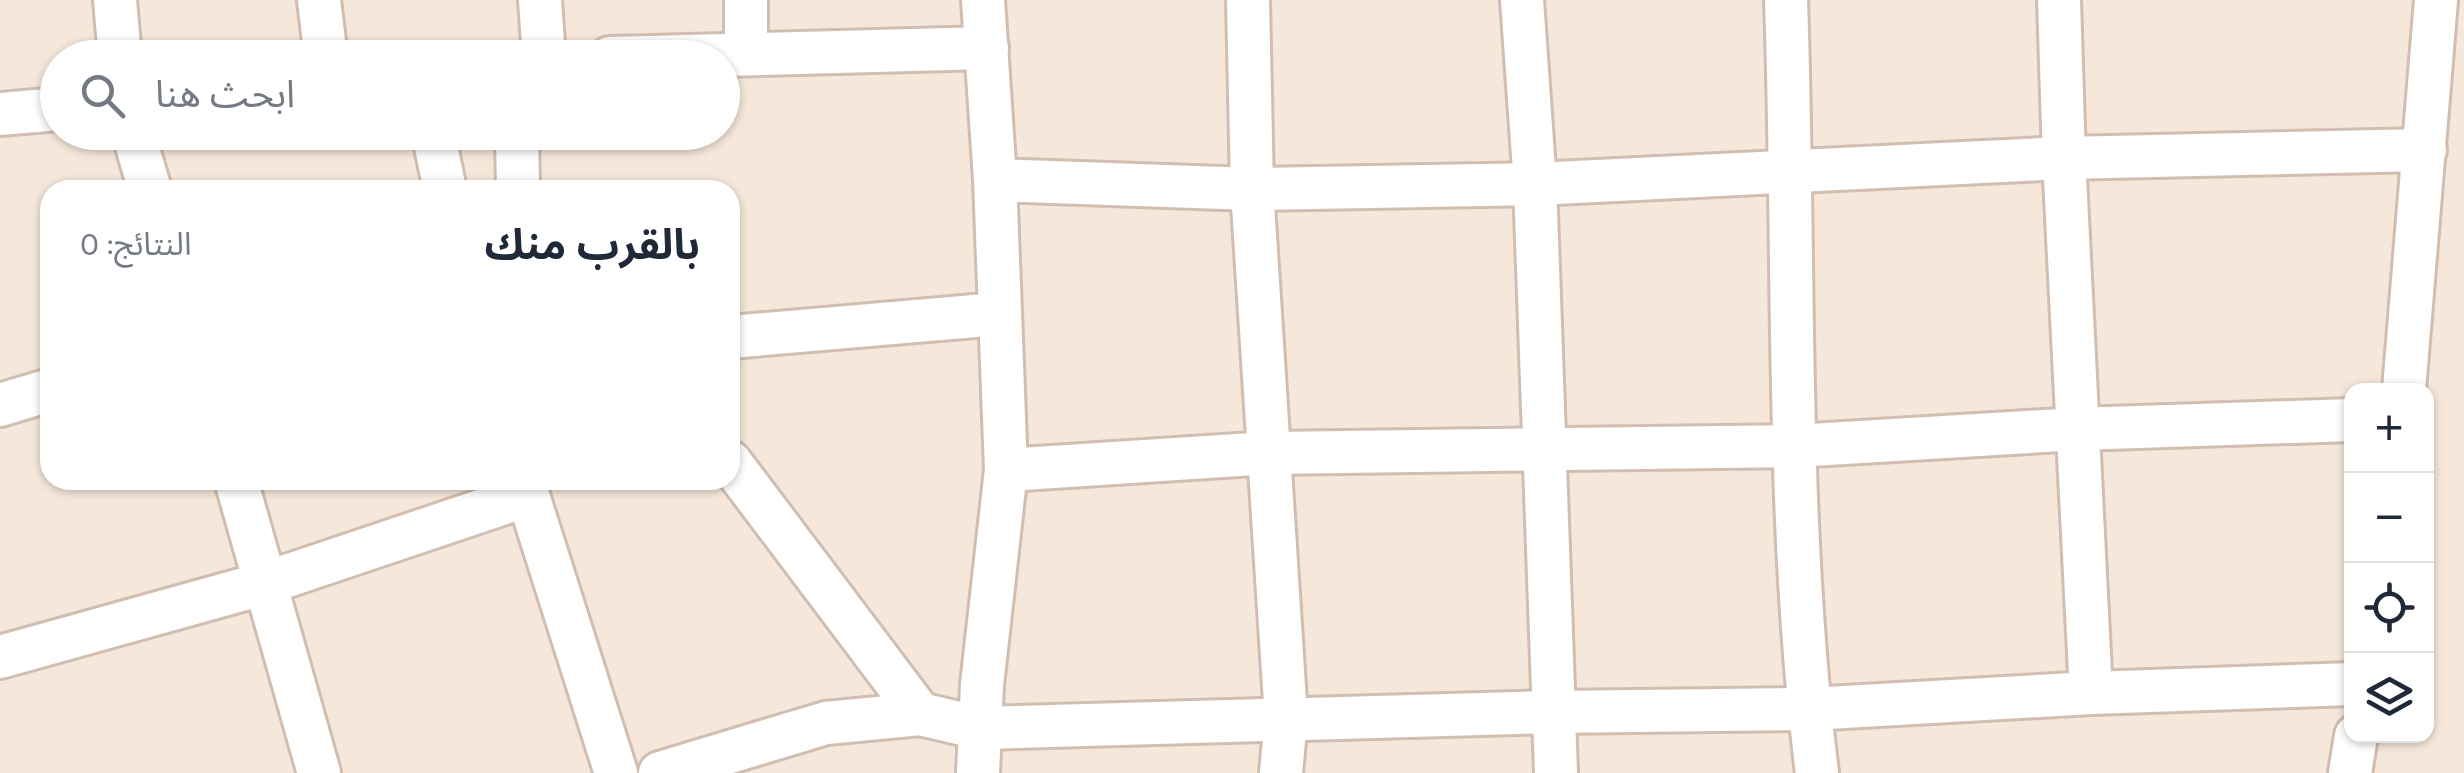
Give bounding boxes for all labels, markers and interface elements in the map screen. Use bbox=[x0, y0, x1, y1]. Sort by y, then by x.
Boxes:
search box bbox=[40, 40, 740, 150]
icon: search bbox=[75, 68, 130, 123]
text: ابحث هنا bbox=[155, 72, 295, 117]
text: بالقرب منك bbox=[485, 220, 700, 270]
text: النتائج: 0 bbox=[80, 226, 192, 263]
map controls bbox=[2344, 383, 2434, 743]
button: + bbox=[2344, 383, 2434, 473]
button: − bbox=[2344, 473, 2434, 563]
button: locate bbox=[2344, 563, 2434, 653]
button: layers bbox=[2344, 653, 2434, 743]

